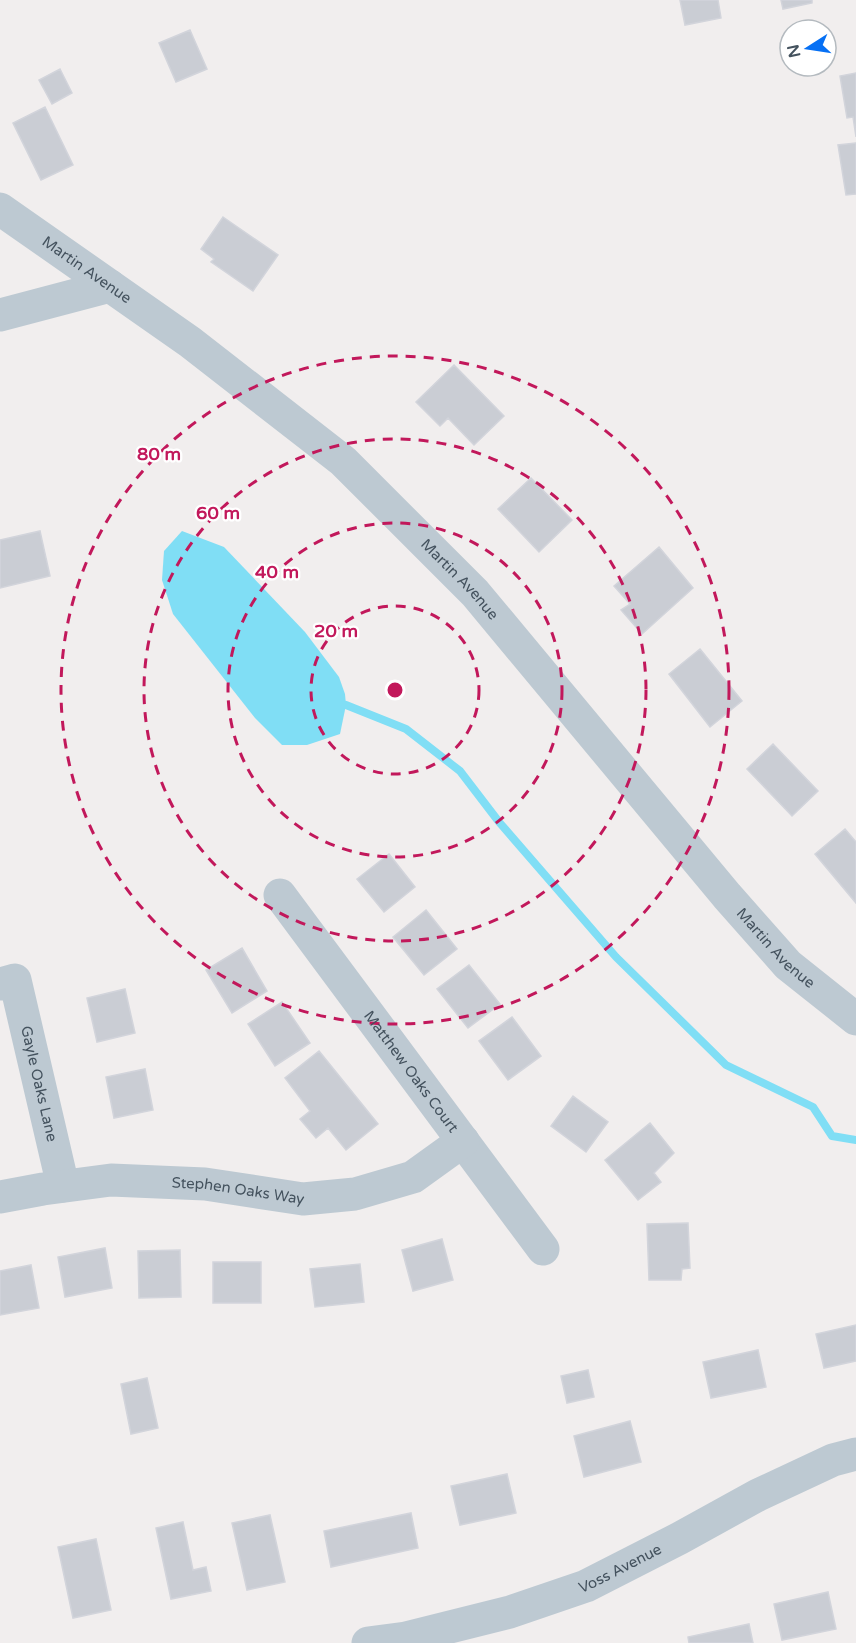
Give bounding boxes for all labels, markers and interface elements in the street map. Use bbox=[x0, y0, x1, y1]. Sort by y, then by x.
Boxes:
north arrow bbox=[778, 18, 838, 78]
text: N bbox=[783, 43, 805, 59]
street label: Martin Avenue bbox=[39, 232, 135, 307]
text: 80 m bbox=[137, 443, 181, 465]
text: 60 m bbox=[196, 502, 240, 524]
street label: Martin Avenue bbox=[417, 535, 502, 623]
text: 40 m bbox=[255, 561, 299, 583]
text: 20 m bbox=[314, 620, 358, 642]
centre of rings bbox=[385, 680, 405, 700]
street label: Martin Avenue bbox=[733, 904, 819, 992]
street label: Matthew Oaks Court bbox=[360, 1007, 462, 1136]
street label: Gayle Oaks Lane bbox=[17, 1024, 61, 1143]
street label: Stephen Oaks Way bbox=[171, 1174, 306, 1208]
street label: Voss Avenue bbox=[576, 1540, 664, 1597]

